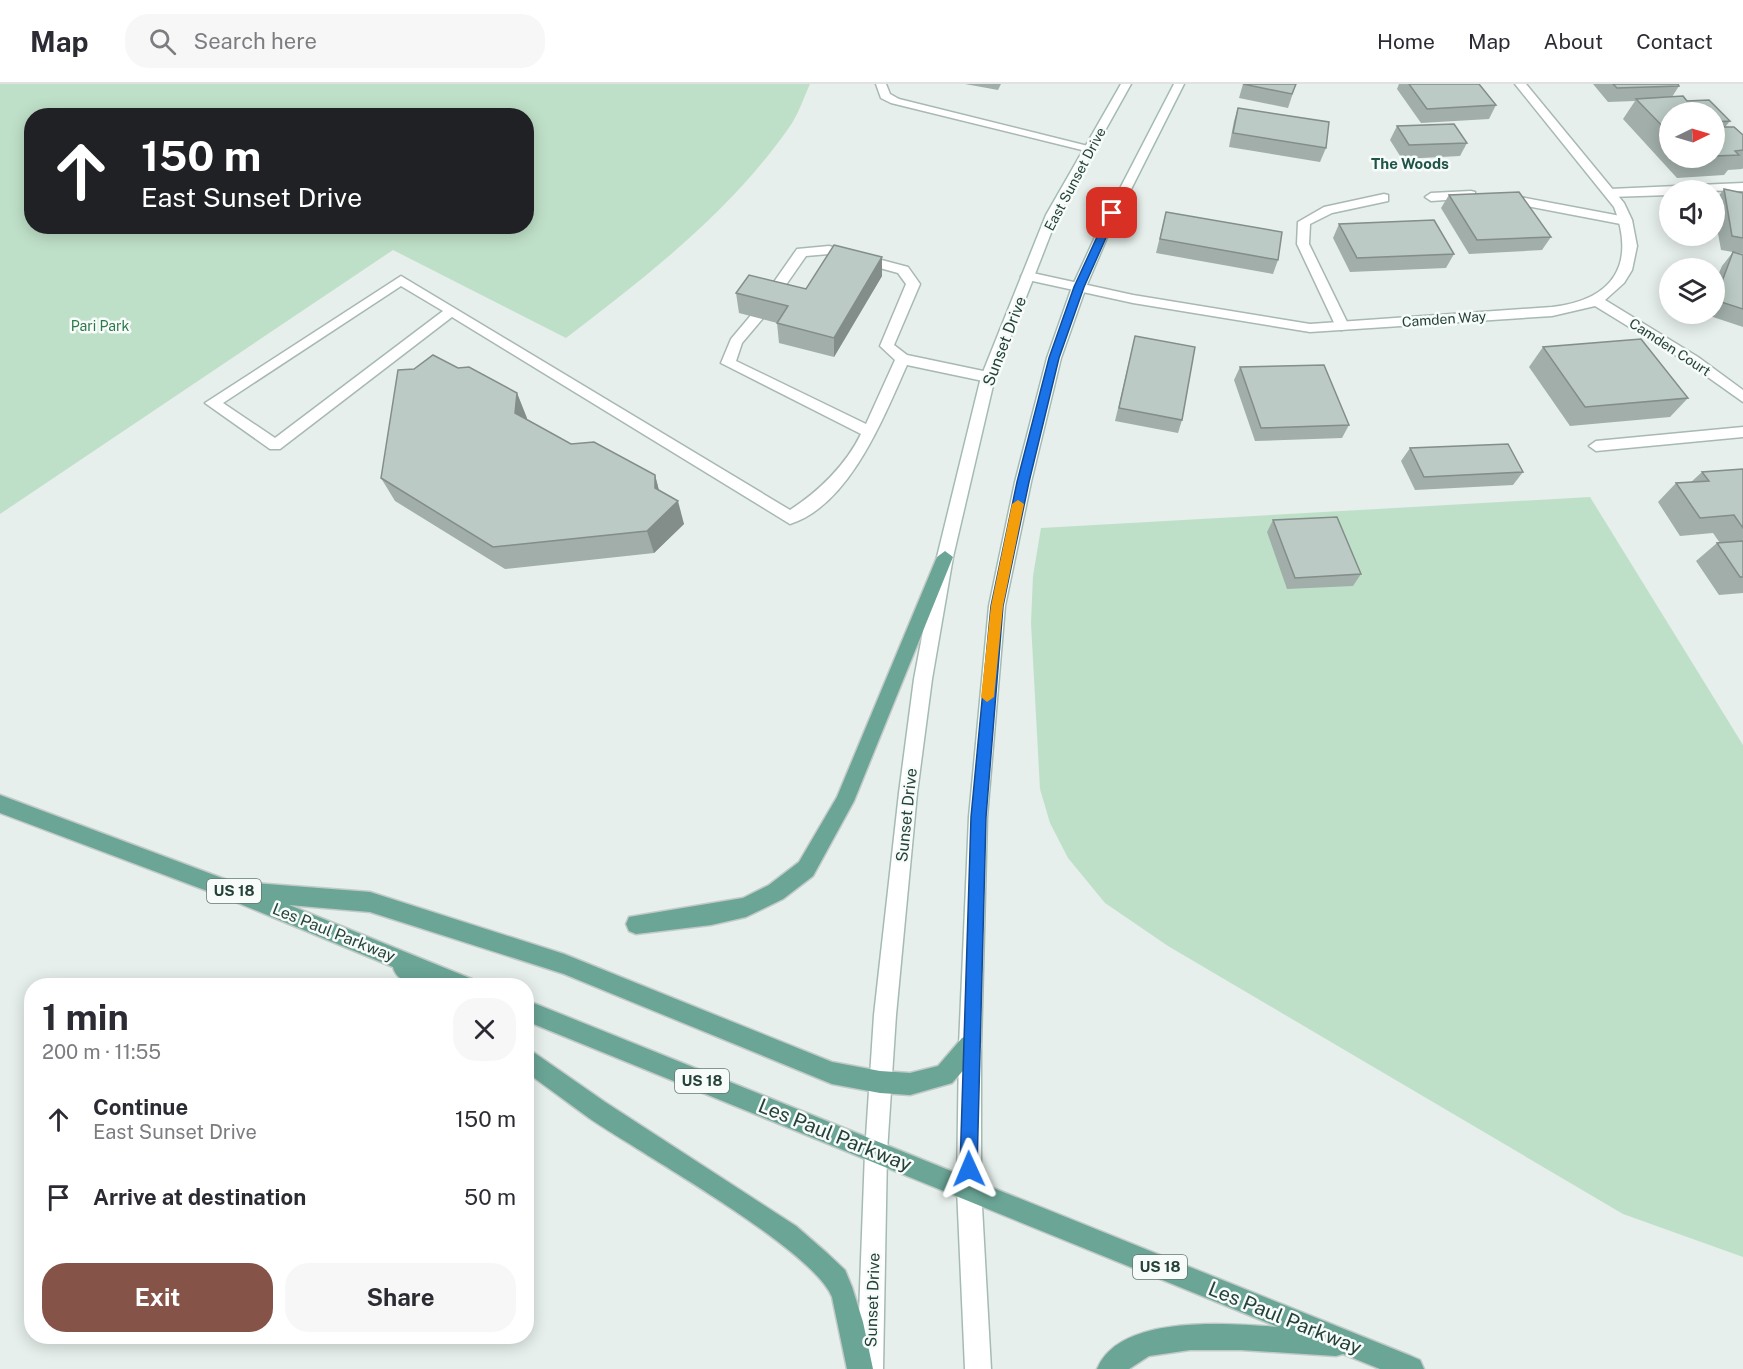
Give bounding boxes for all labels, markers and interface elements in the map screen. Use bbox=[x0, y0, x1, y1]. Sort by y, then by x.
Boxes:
search box bbox=[125, 14, 545, 68]
text: Map bbox=[30, 25, 89, 58]
icon: search bbox=[146, 25, 179, 58]
text: Search here bbox=[194, 28, 317, 54]
text: Home bbox=[1377, 29, 1435, 54]
text: Map bbox=[1468, 29, 1511, 54]
text: About bbox=[1544, 29, 1603, 54]
text: Contact bbox=[1636, 29, 1713, 54]
north arrow bbox=[1659, 102, 1725, 168]
map controls bbox=[1659, 102, 1725, 324]
street label: East Sunset Drive bbox=[1041, 125, 1109, 233]
text: 150 m bbox=[141, 131, 261, 180]
icon: ahead bbox=[42, 132, 120, 210]
district label: The Woods bbox=[1371, 155, 1449, 172]
button: sound bbox=[1659, 180, 1725, 246]
text: East Sunset Drive bbox=[141, 181, 362, 213]
pin bbox=[1086, 187, 1137, 238]
icon: arrive bbox=[1095, 196, 1128, 229]
button: layers bbox=[1659, 258, 1725, 324]
street label: Sunset Drive bbox=[979, 294, 1030, 389]
street label: Camden Way bbox=[1401, 308, 1487, 330]
street label: Camden Court bbox=[1626, 315, 1714, 379]
park label: Pari Park bbox=[71, 318, 129, 334]
street label: Sunset Drive bbox=[892, 767, 921, 863]
road number: US 18 bbox=[207, 879, 261, 903]
street label: Les Paul Parkway bbox=[270, 899, 398, 966]
text: 1 min bbox=[42, 996, 129, 1038]
button: close bbox=[453, 998, 516, 1061]
text: 200 m · 11:55 bbox=[42, 1040, 161, 1064]
road number: US 18 bbox=[675, 1069, 729, 1093]
street label: Les Paul Parkway bbox=[755, 1093, 915, 1177]
text: Continue bbox=[93, 1094, 188, 1120]
icon: ahead bbox=[42, 1103, 75, 1136]
text: 150 m bbox=[455, 1106, 516, 1132]
text: East Sunset Drive bbox=[93, 1120, 257, 1144]
position arrow bbox=[937, 1137, 1001, 1201]
icon: arrive bbox=[42, 1181, 75, 1214]
text: Arrive at destination bbox=[93, 1184, 306, 1210]
text: 50 m bbox=[464, 1184, 516, 1210]
street label: Sunset Drive bbox=[861, 1252, 884, 1348]
road number: US 18 bbox=[1133, 1255, 1187, 1279]
button: Exit bbox=[42, 1263, 273, 1332]
button: Share bbox=[285, 1263, 516, 1332]
street label: Les Paul Parkway bbox=[1205, 1276, 1365, 1360]

